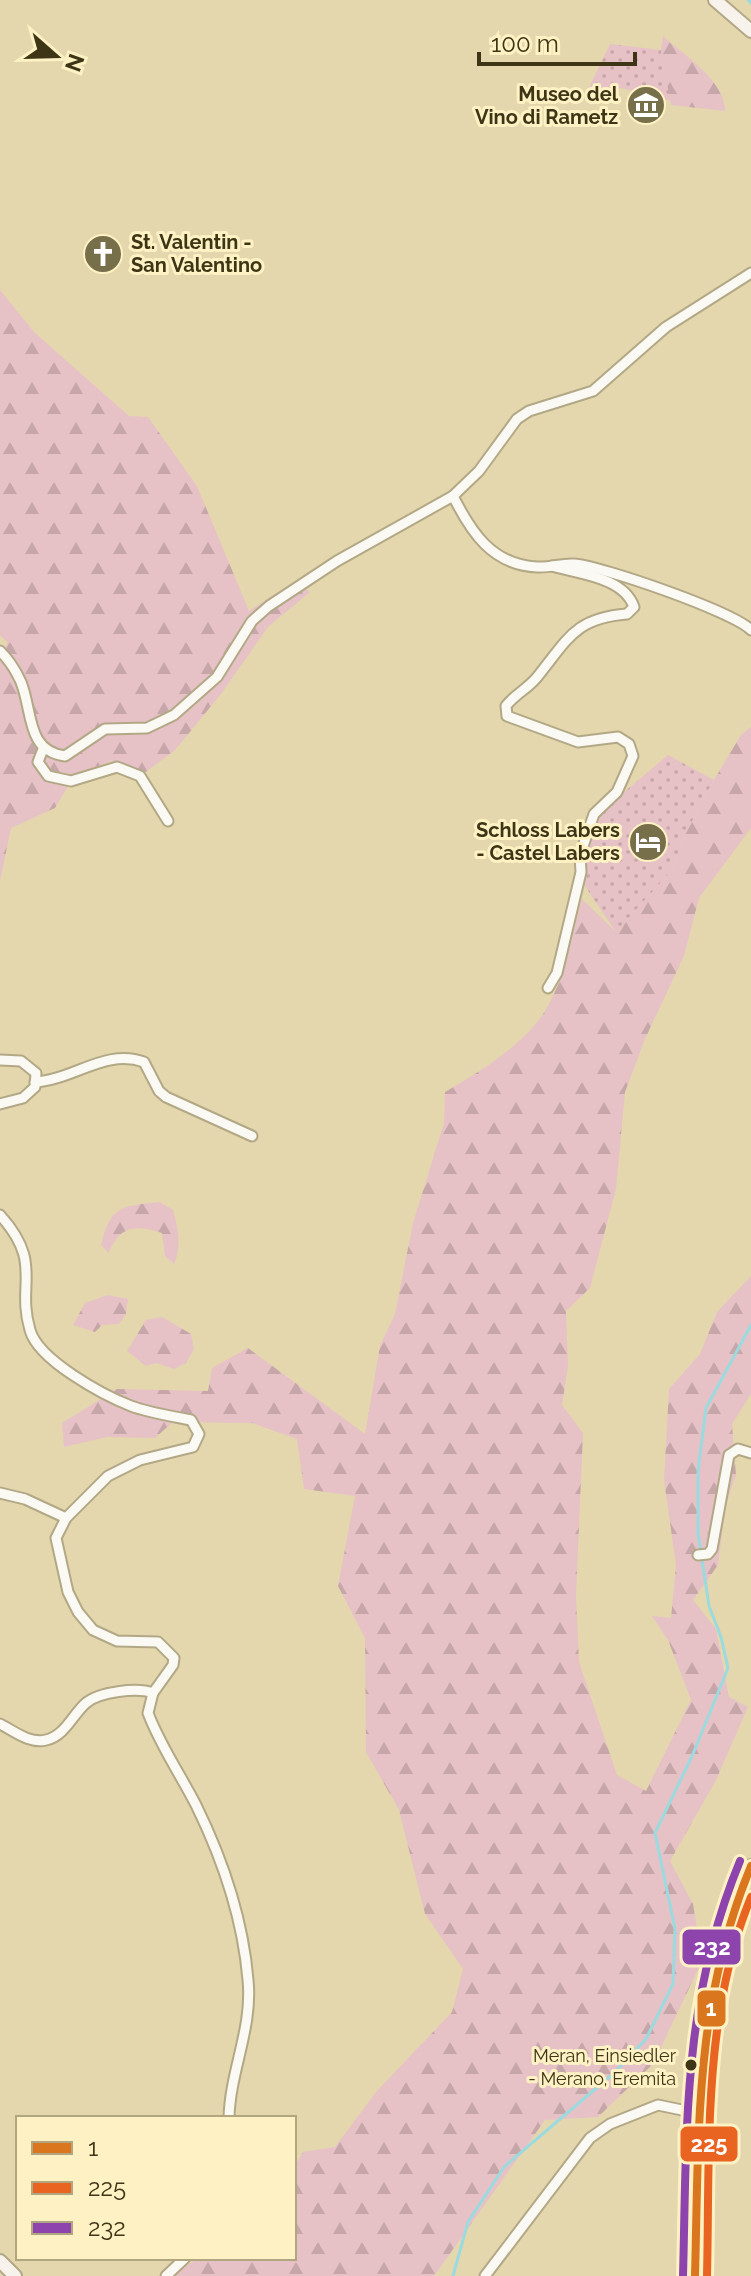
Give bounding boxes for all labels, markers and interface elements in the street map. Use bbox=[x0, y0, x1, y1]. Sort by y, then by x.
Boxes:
north arrow bbox=[16, 16, 96, 96]
scale bar bbox=[479, 16, 635, 66]
text: 100 m bbox=[491, 29, 559, 58]
text: N bbox=[60, 51, 90, 75]
place label: Museo del Vino di Rametz bbox=[475, 82, 619, 129]
museum icon: Museo del Vino di Rametz bbox=[625, 84, 667, 126]
place label: St. Valentin - San Valentino bbox=[131, 230, 262, 277]
church icon: St. Valentin - San Valentino bbox=[82, 233, 124, 275]
place label: Schloss Labers - Castel Labers bbox=[476, 818, 620, 865]
hotel icon: Schloss Labers - Castel Labers bbox=[627, 821, 669, 863]
line badge: 232 bbox=[681, 1928, 742, 1966]
text: 232 bbox=[693, 1934, 731, 1960]
line badge: 1 bbox=[696, 1989, 727, 2028]
text: 1 bbox=[706, 1995, 717, 2021]
place label: Meran, Einsiedler - Merano, Eremita bbox=[528, 2045, 677, 2089]
marker: Meran, Einsiedler - Merano, Eremita bbox=[683, 2057, 699, 2073]
legend bbox=[16, 2116, 296, 2260]
line badge: 225 bbox=[679, 2125, 739, 2163]
text: 225 bbox=[690, 2131, 728, 2157]
text: 1 bbox=[88, 2133, 98, 2162]
text: 225 bbox=[88, 2173, 126, 2202]
text: 232 bbox=[88, 2213, 126, 2242]

